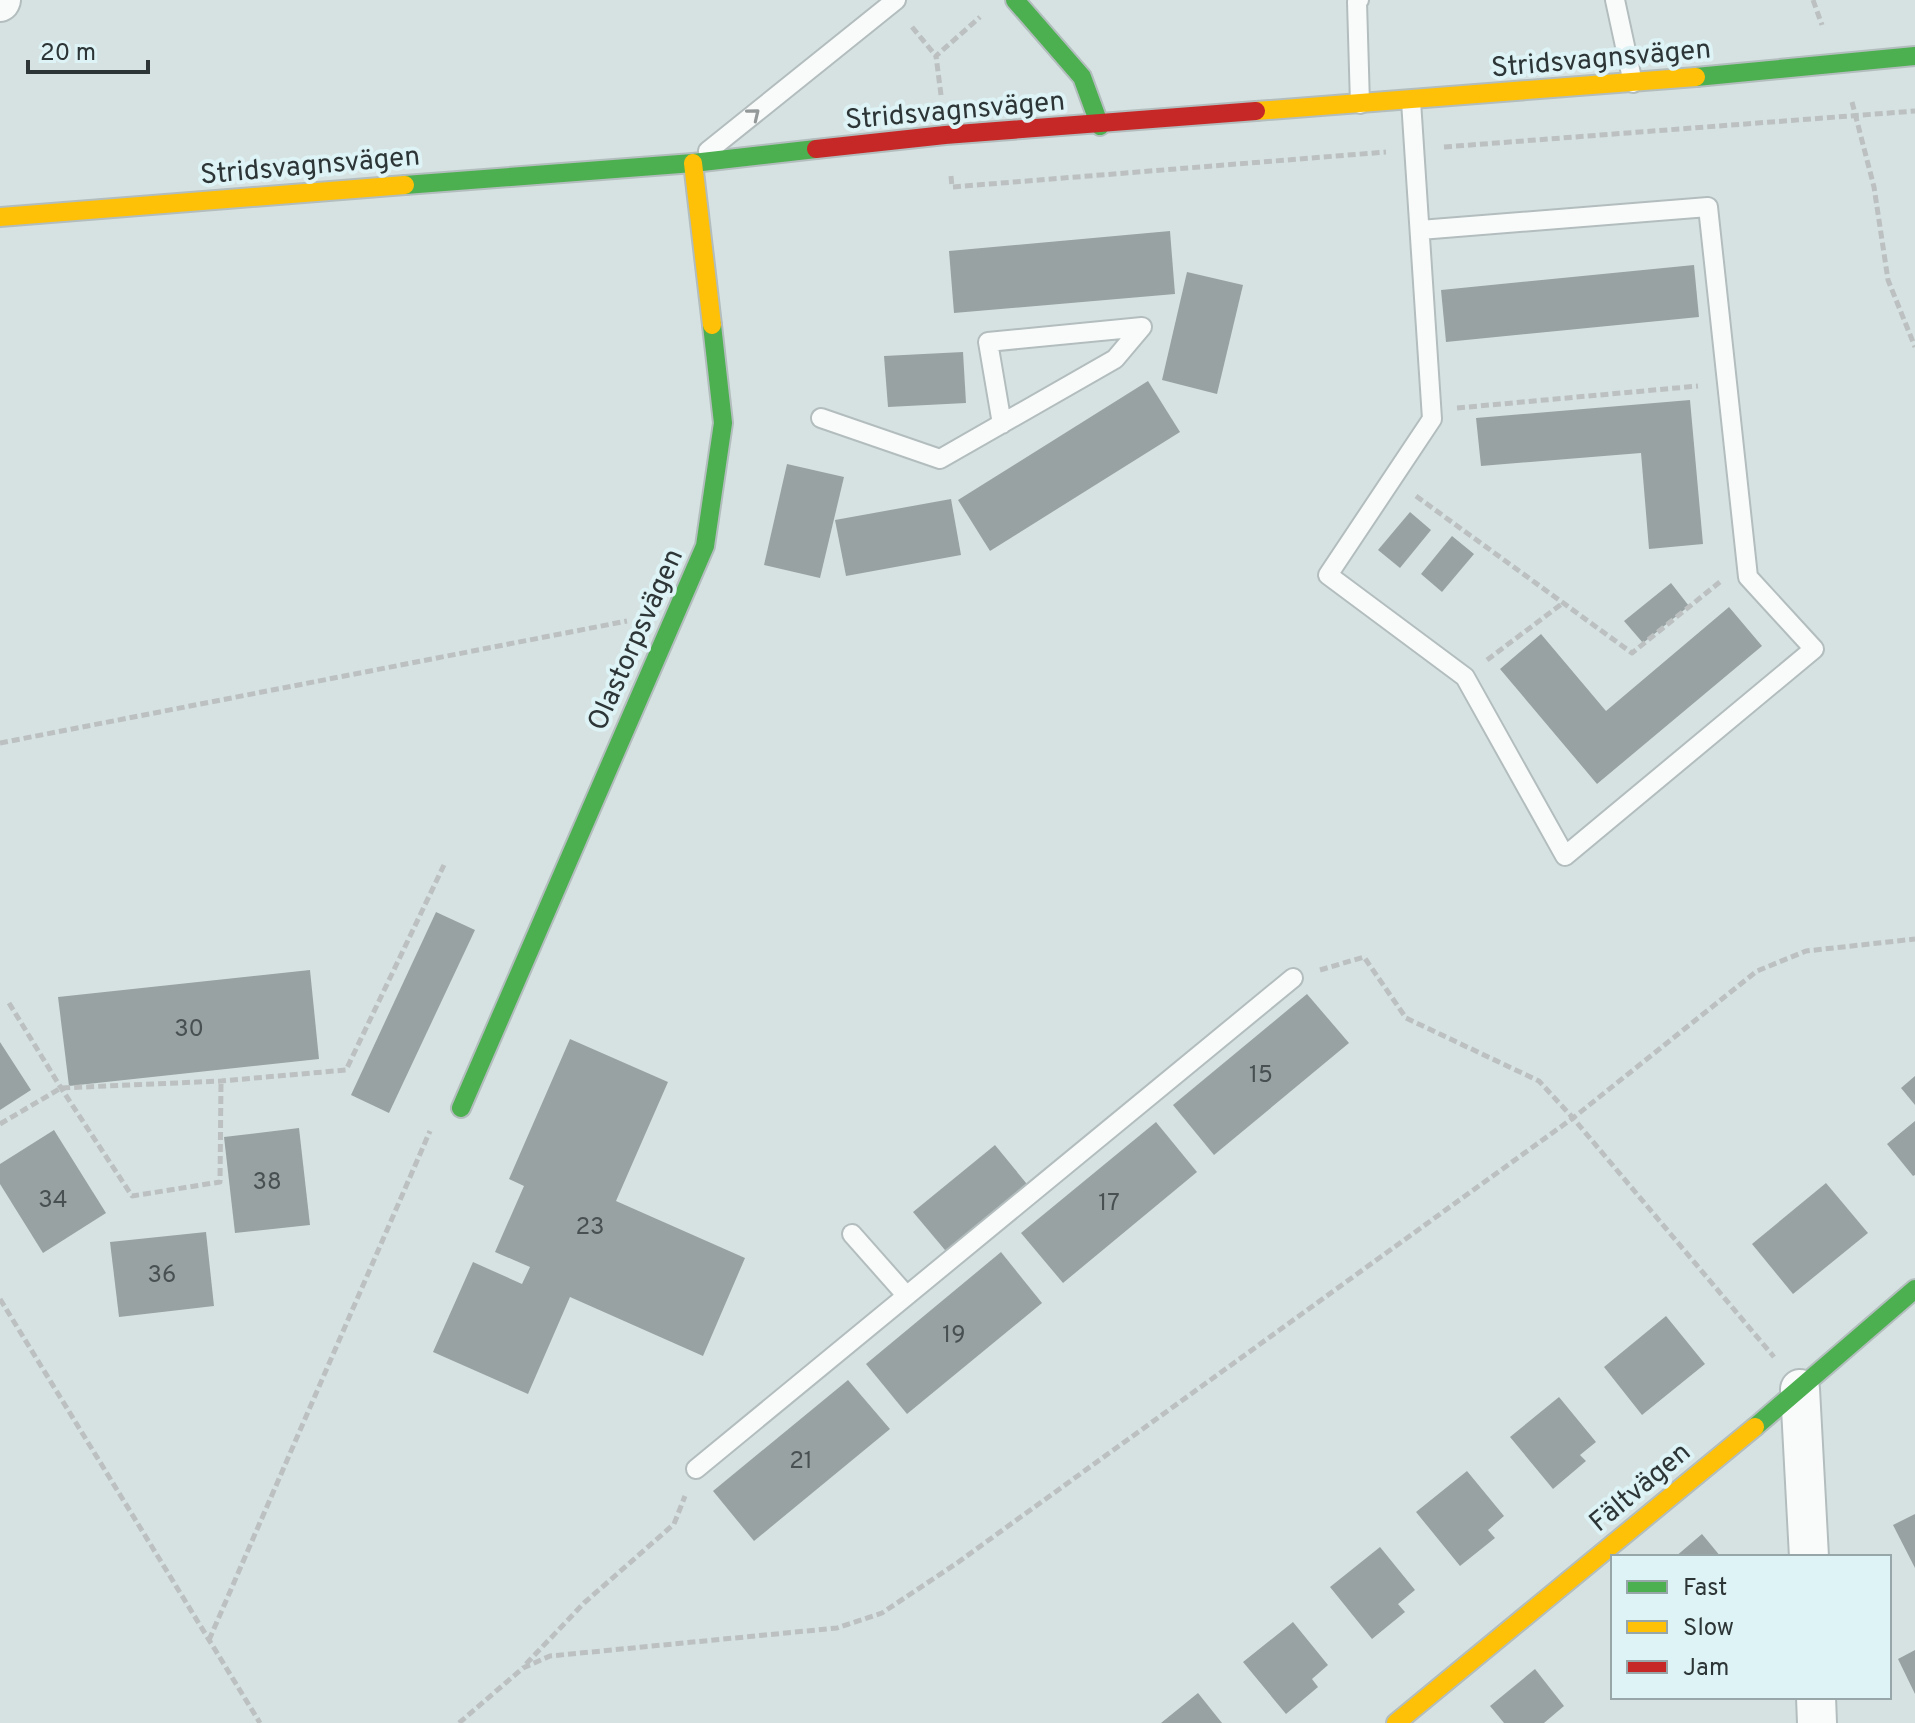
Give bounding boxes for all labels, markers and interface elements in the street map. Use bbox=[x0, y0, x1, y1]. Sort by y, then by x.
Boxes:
scale bar bbox=[28, 24, 148, 74]
street label: Stridsvagnsvägen bbox=[1490, 32, 1713, 88]
text: 20 m bbox=[40, 39, 96, 69]
street label: Stridsvagnsvägen bbox=[844, 84, 1067, 140]
one-way arrow bbox=[745, 110, 760, 124]
street label: Stridsvagnsvägen bbox=[199, 139, 422, 195]
street label: Olastorpsvägen bbox=[581, 544, 693, 737]
house number: 30 bbox=[174, 1015, 204, 1045]
house number: 15 bbox=[1249, 1061, 1273, 1091]
house number: 38 bbox=[252, 1168, 282, 1198]
house number: 34 bbox=[38, 1186, 68, 1216]
house number: 17 bbox=[1098, 1189, 1120, 1219]
house number: 23 bbox=[575, 1213, 605, 1243]
house number: 36 bbox=[148, 1261, 176, 1291]
house number: 19 bbox=[942, 1321, 966, 1351]
street label: Fältvägen bbox=[1583, 1435, 1699, 1541]
house number: 21 bbox=[789, 1447, 813, 1477]
legend bbox=[1611, 1555, 1891, 1699]
text: Fast bbox=[1683, 1574, 1727, 1604]
text: Slow bbox=[1683, 1614, 1734, 1644]
text: Jam bbox=[1683, 1654, 1729, 1684]

